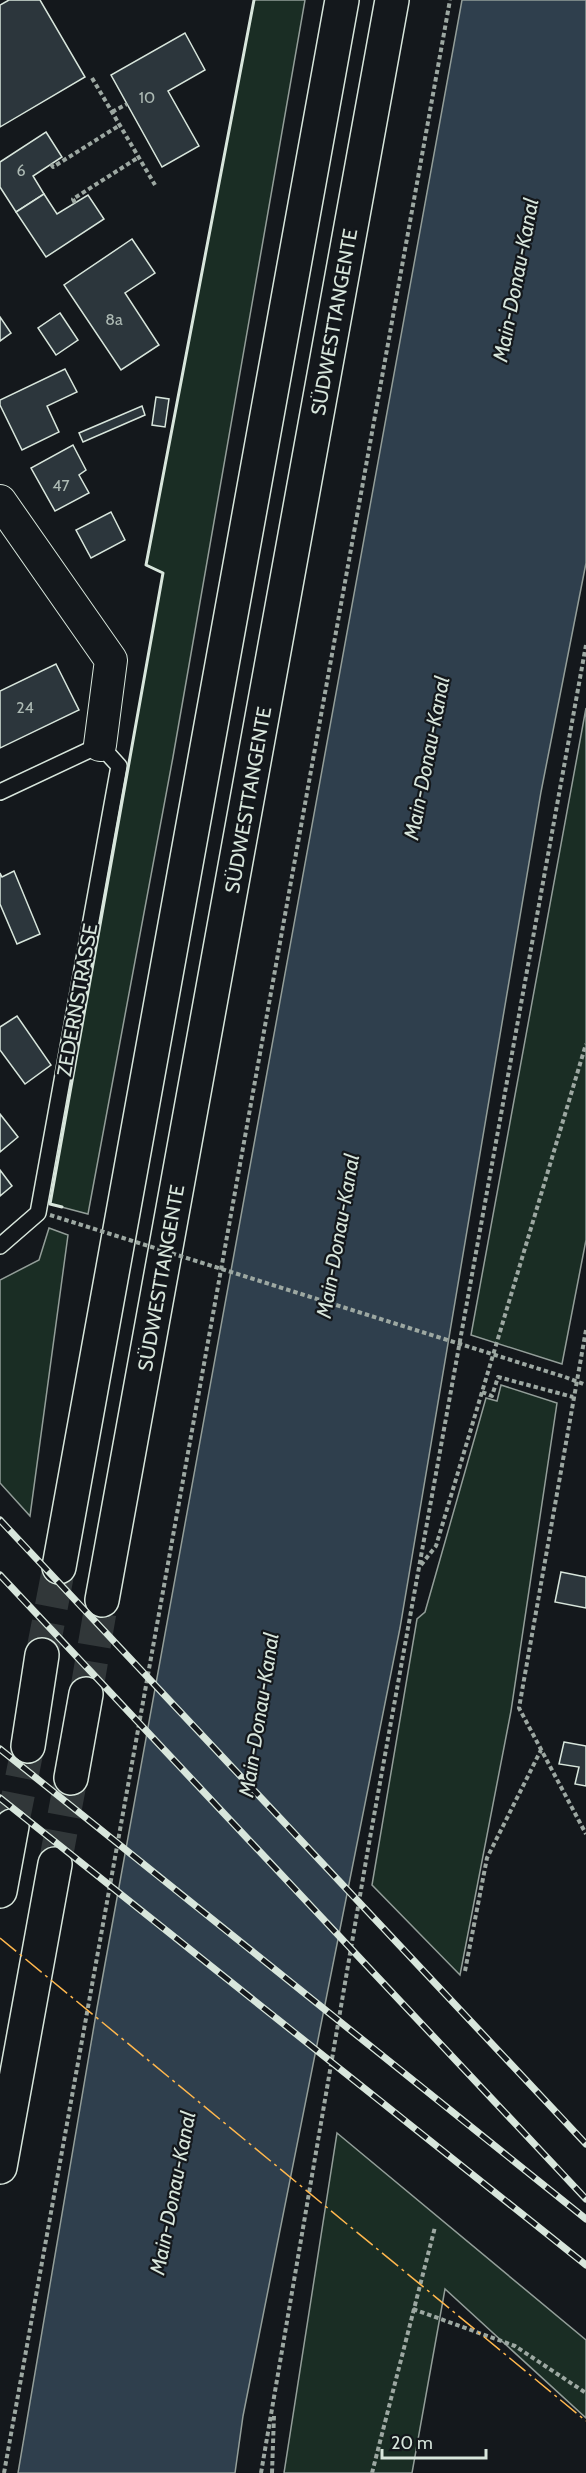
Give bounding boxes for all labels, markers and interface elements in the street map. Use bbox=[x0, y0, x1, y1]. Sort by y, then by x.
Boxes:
house number: 10 bbox=[139, 88, 155, 107]
house number: 6 bbox=[16, 161, 26, 180]
water label: Main-Donau-Kanal bbox=[487, 196, 544, 365]
street label: SÜDWESTTANGENTE bbox=[306, 227, 362, 417]
house number: 8a bbox=[105, 310, 123, 329]
house number: 47 bbox=[52, 476, 70, 495]
water label: Main-Donau-Kanal bbox=[398, 674, 455, 843]
house number: 24 bbox=[16, 698, 34, 717]
street label: SÜDWESTTANGENTE bbox=[220, 705, 276, 895]
street label: ZEDERNSTRASSE bbox=[52, 922, 102, 1078]
water label: Main-Donau-Kanal bbox=[311, 1152, 364, 1321]
street label: SÜDWESTTANGENTE bbox=[133, 1183, 189, 1373]
water label: Main-Donau-Kanal bbox=[233, 1631, 284, 1800]
water label: Main-Donau-Kanal bbox=[144, 2109, 201, 2278]
scale bar bbox=[382, 2422, 486, 2460]
text: 20 m bbox=[391, 2432, 433, 2454]

